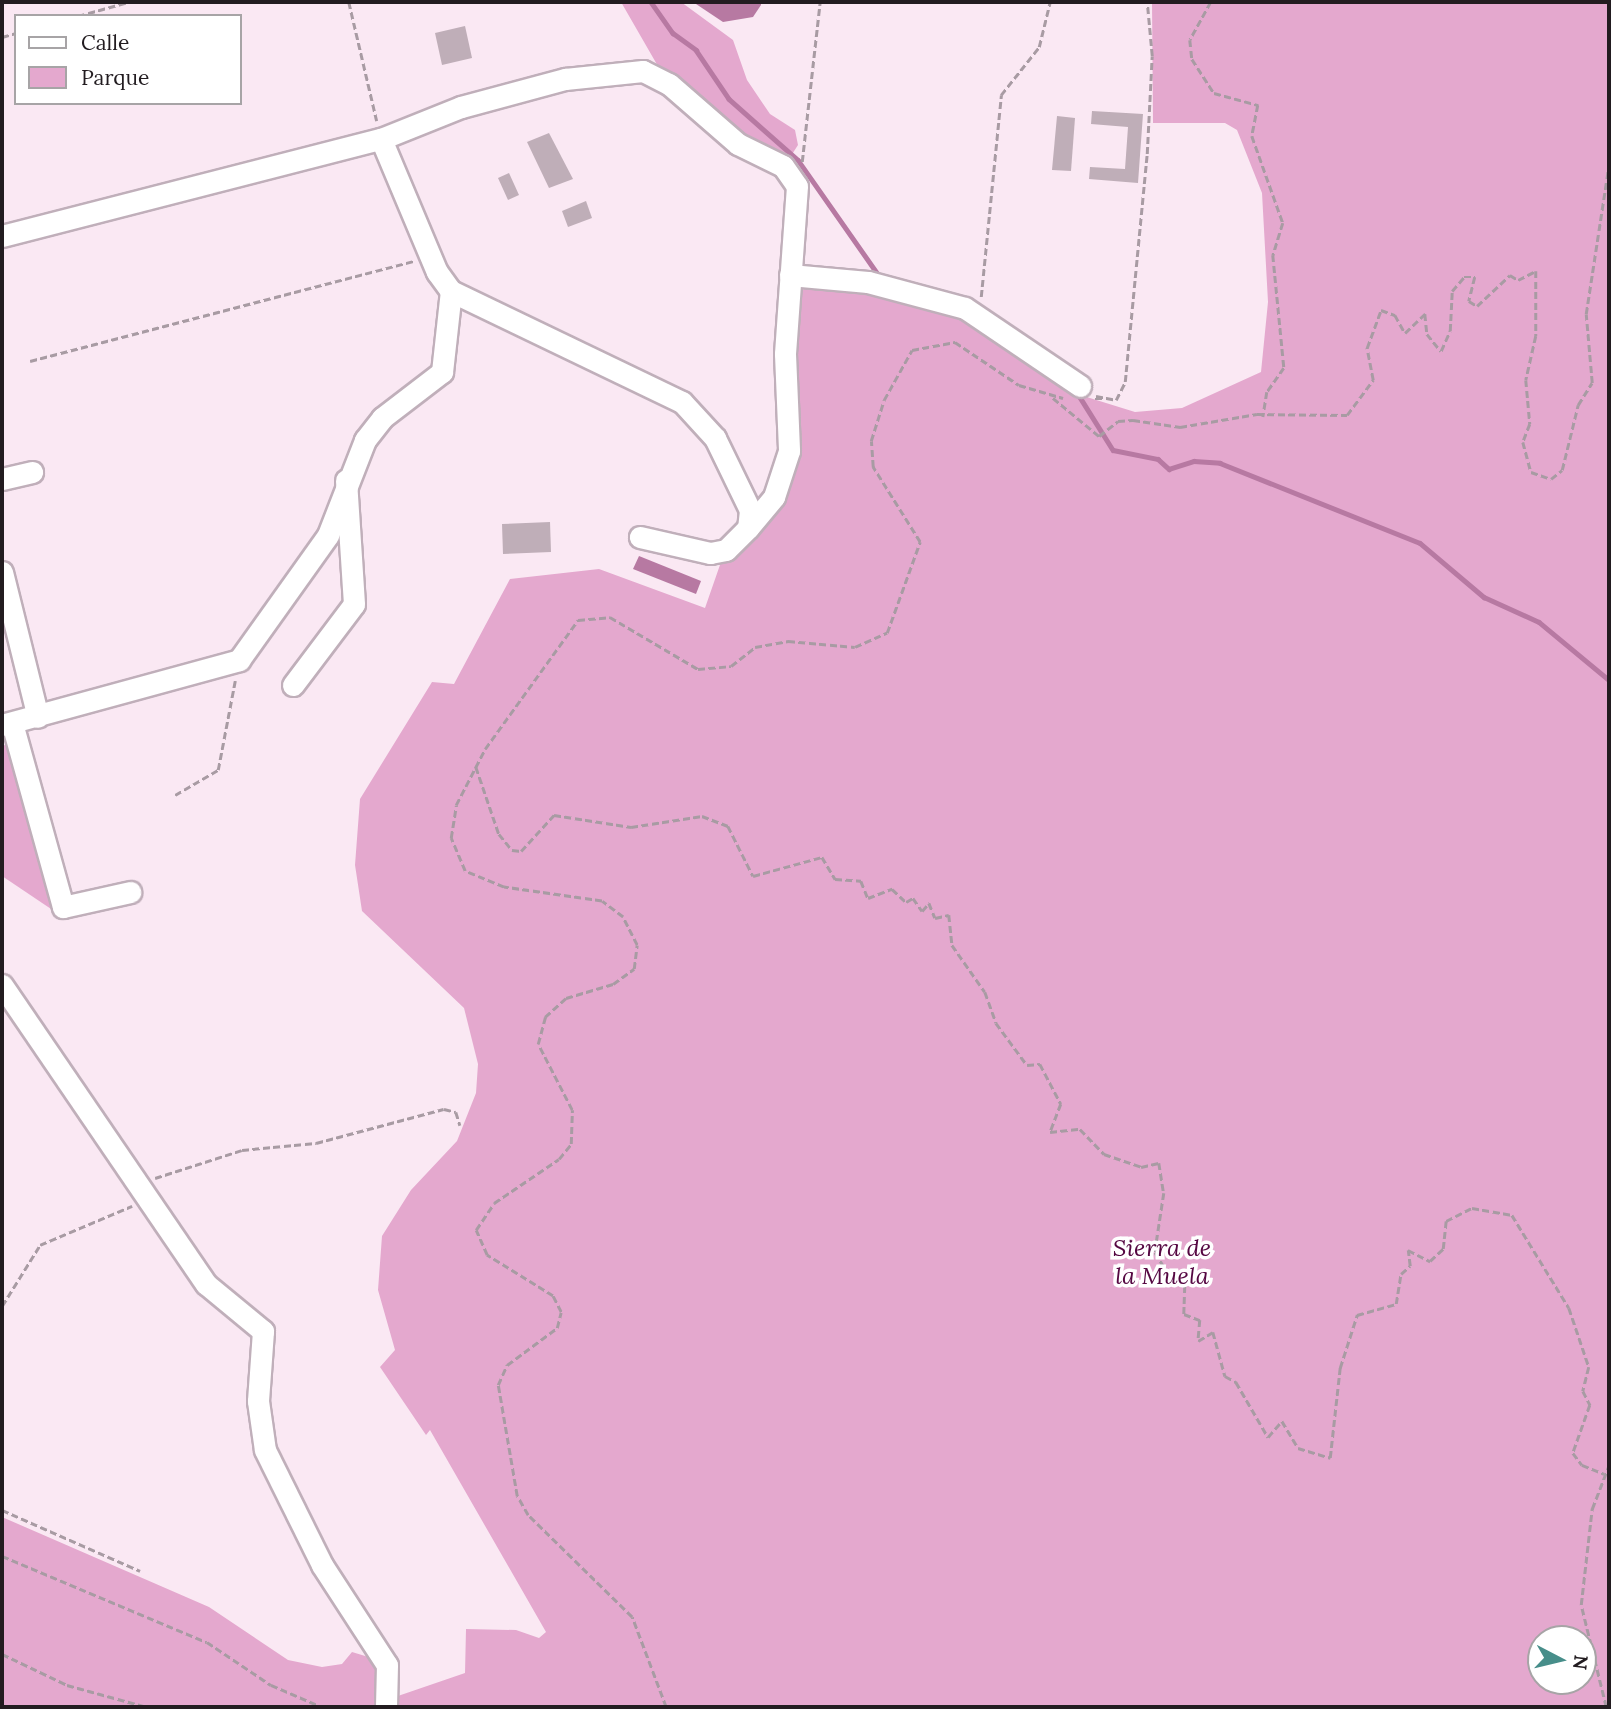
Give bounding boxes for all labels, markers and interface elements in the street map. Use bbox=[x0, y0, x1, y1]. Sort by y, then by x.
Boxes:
legend bbox=[14, 14, 242, 105]
text: Calle bbox=[81, 29, 129, 56]
text: Parque bbox=[81, 64, 149, 91]
park label: Sierra de la Muela bbox=[1113, 1234, 1211, 1290]
north arrow bbox=[1527, 1625, 1597, 1695]
text: N bbox=[1568, 1654, 1594, 1671]

